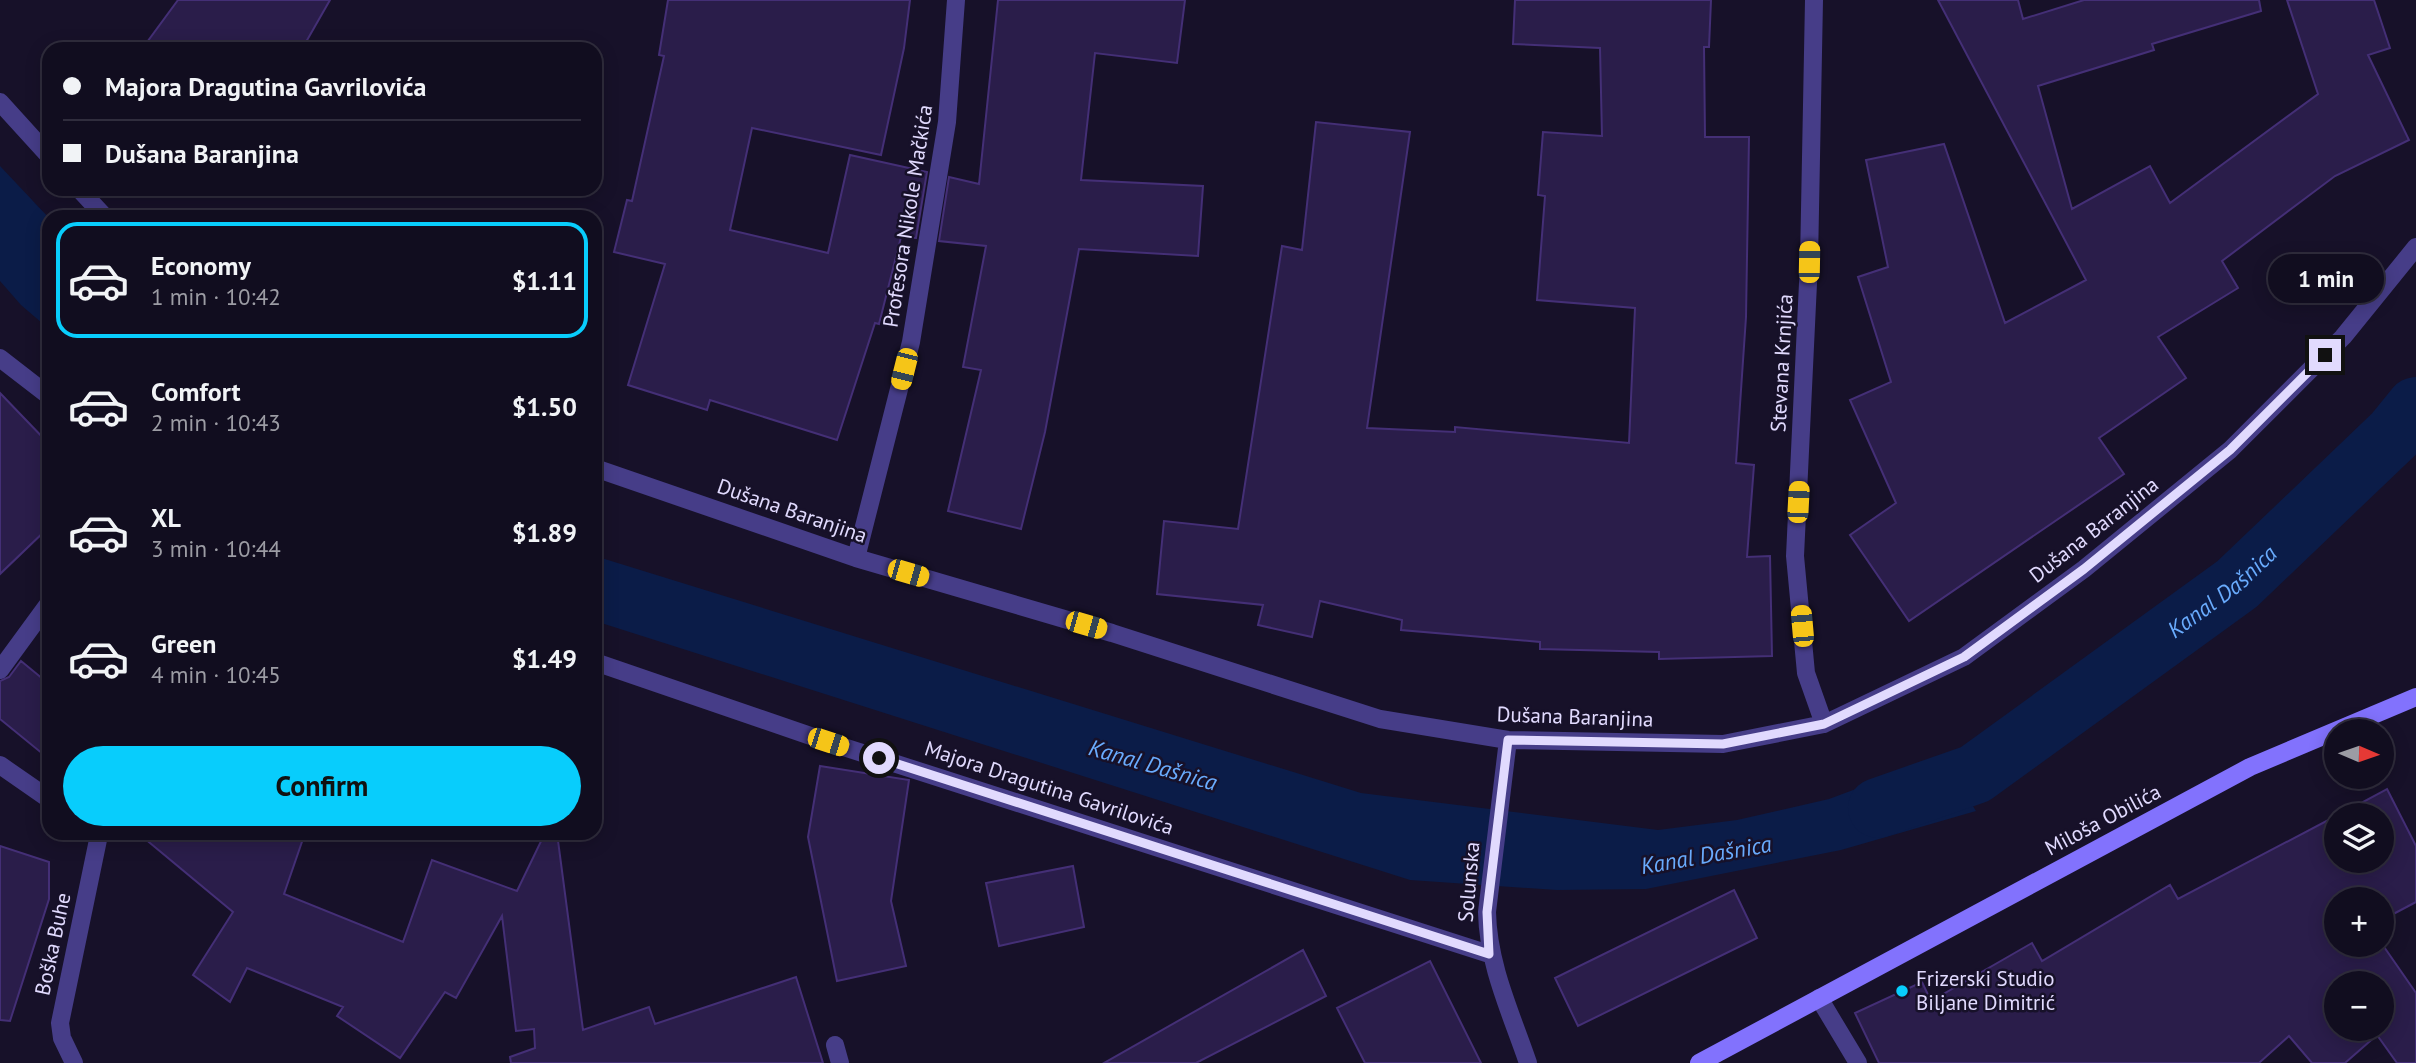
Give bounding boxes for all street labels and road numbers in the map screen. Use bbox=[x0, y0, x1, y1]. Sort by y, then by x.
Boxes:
street label: Profesora Nikole Mačkića bbox=[877, 103, 938, 329]
street label: Stevana Krnjića bbox=[1764, 293, 1799, 433]
street label: Dušana Baranjina bbox=[2024, 471, 2164, 588]
street label: Dušana Baranjina bbox=[714, 472, 871, 549]
street label: Dušana Baranjina bbox=[1496, 700, 1654, 733]
street label: Majora Dragutina Gavrilovića bbox=[921, 734, 1177, 841]
street label: Miloša Obilića bbox=[2040, 778, 2165, 861]
street label: Solunska bbox=[1452, 841, 1485, 923]
street label: Boška Buhe bbox=[28, 890, 77, 998]

